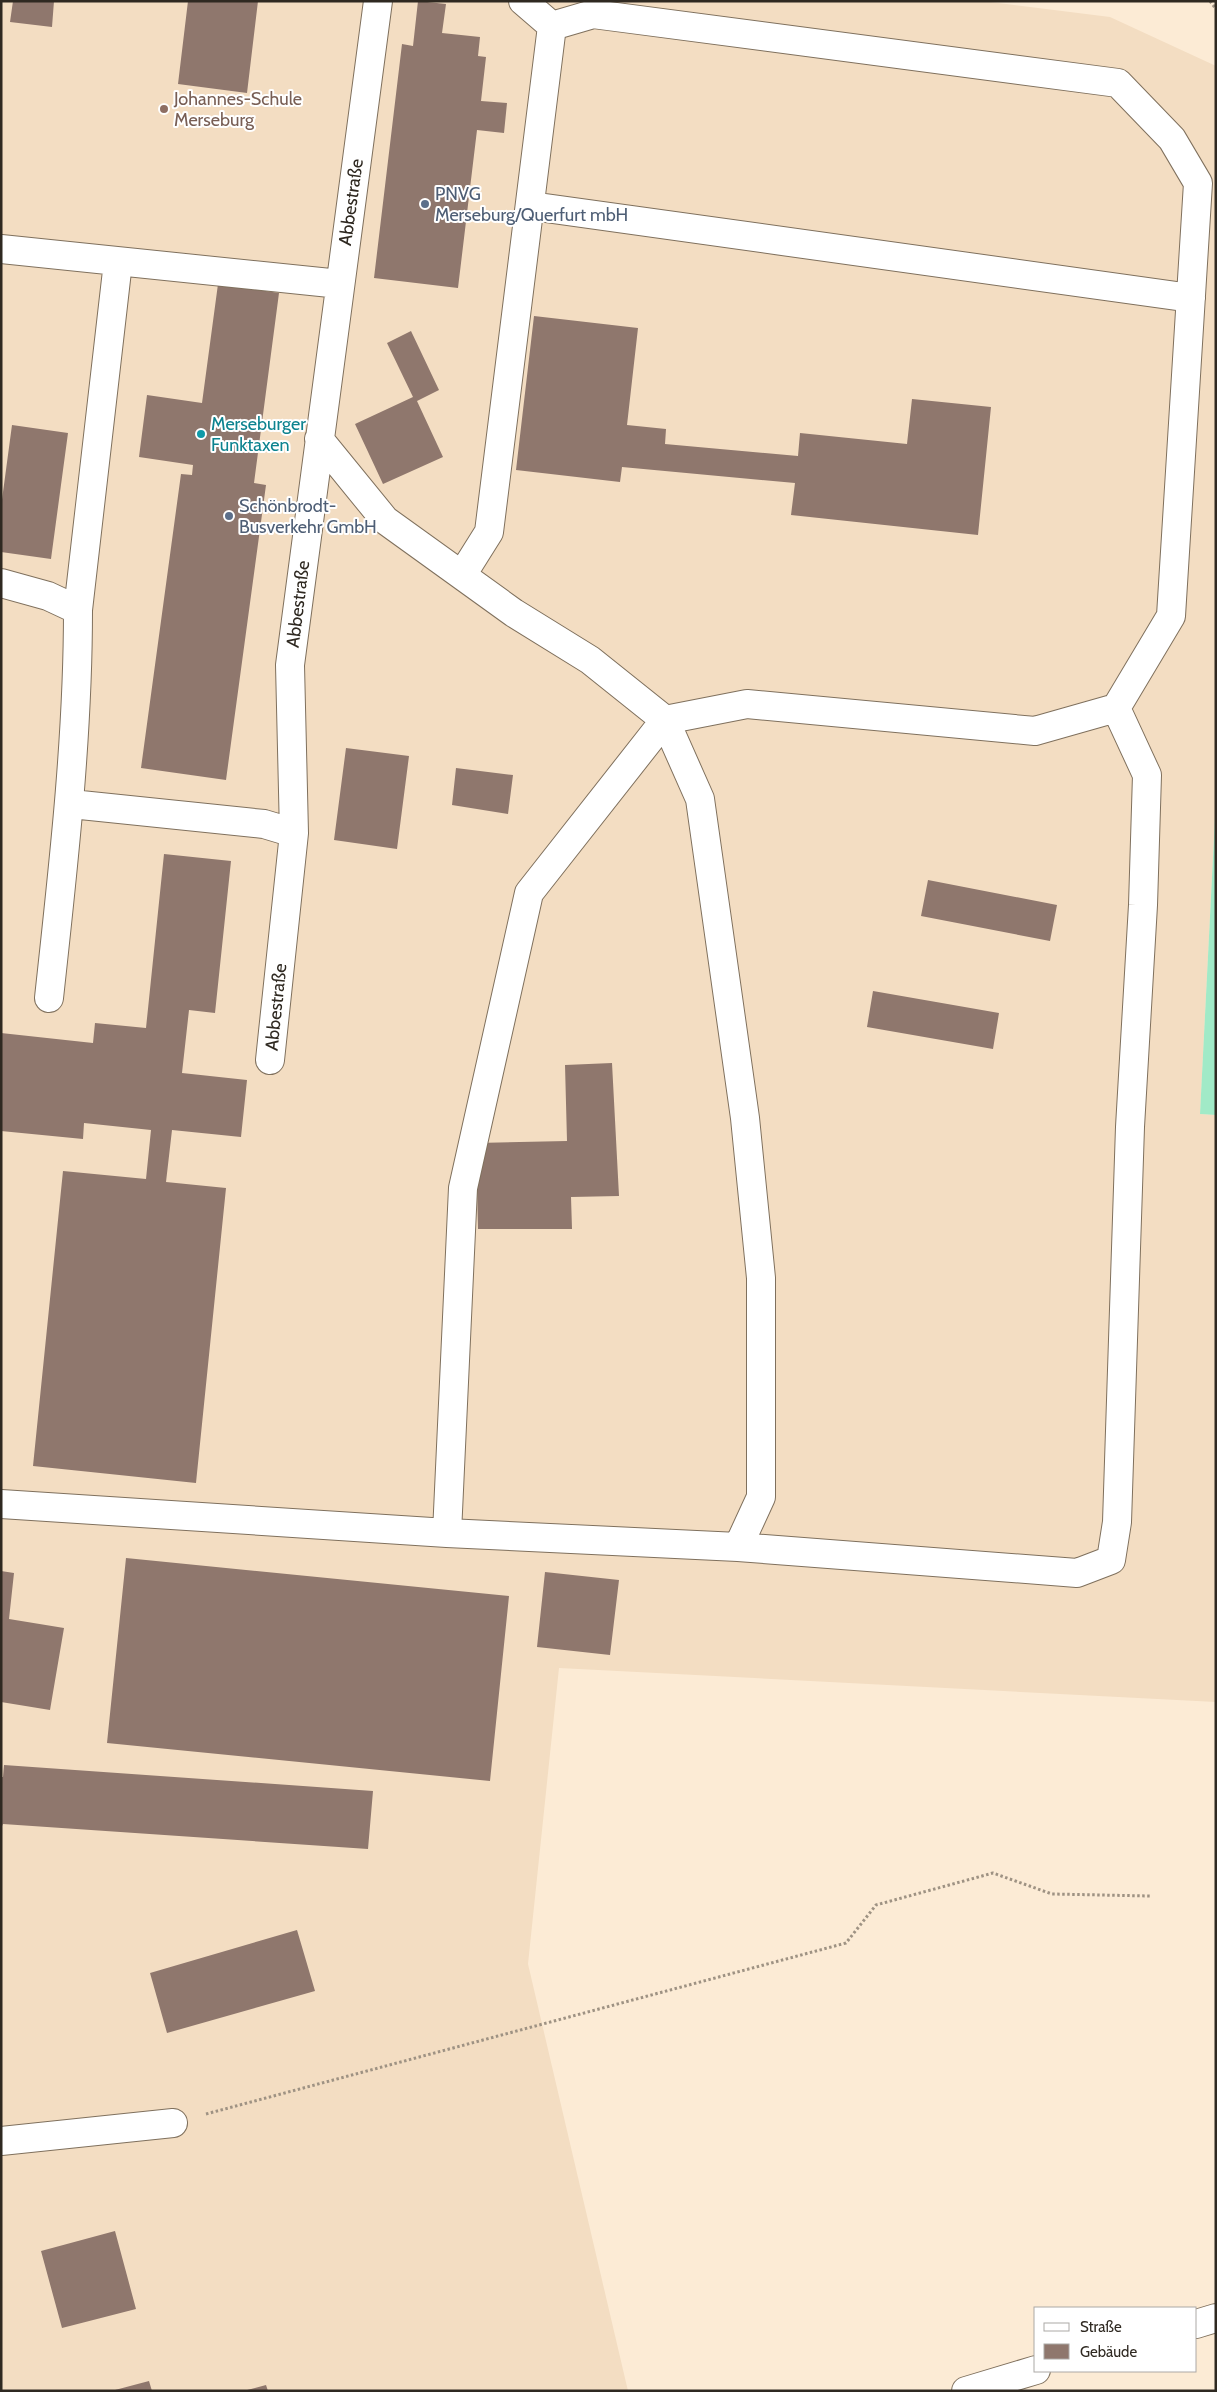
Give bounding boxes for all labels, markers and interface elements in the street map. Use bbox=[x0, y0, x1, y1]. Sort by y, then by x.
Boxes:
place label: Johannes-Schule Merseburg bbox=[173, 88, 302, 131]
marker: Johannes-Schule Merseburg bbox=[158, 103, 170, 115]
street label: Abbestraße bbox=[334, 157, 368, 247]
place label: PNVG Merseburg/Querfurt mbH bbox=[435, 183, 628, 226]
marker: PNVG Merseburg/Querfurt mbH bbox=[419, 198, 431, 210]
place label: Merseburger Funktaxen bbox=[211, 413, 306, 456]
marker: Merseburger Funktaxen bbox=[195, 428, 207, 440]
place label: Schönbrodt- Busverkehr GmbH bbox=[239, 495, 377, 538]
marker: Schönbrodt- Busverkehr GmbH bbox=[223, 510, 235, 522]
street label: Abbestraße bbox=[282, 559, 314, 649]
street label: Abbestraße bbox=[260, 962, 292, 1052]
legend bbox=[1034, 2307, 1197, 2372]
text: Straße bbox=[1080, 2318, 1122, 2336]
text: Gebäude bbox=[1080, 2343, 1137, 2361]

